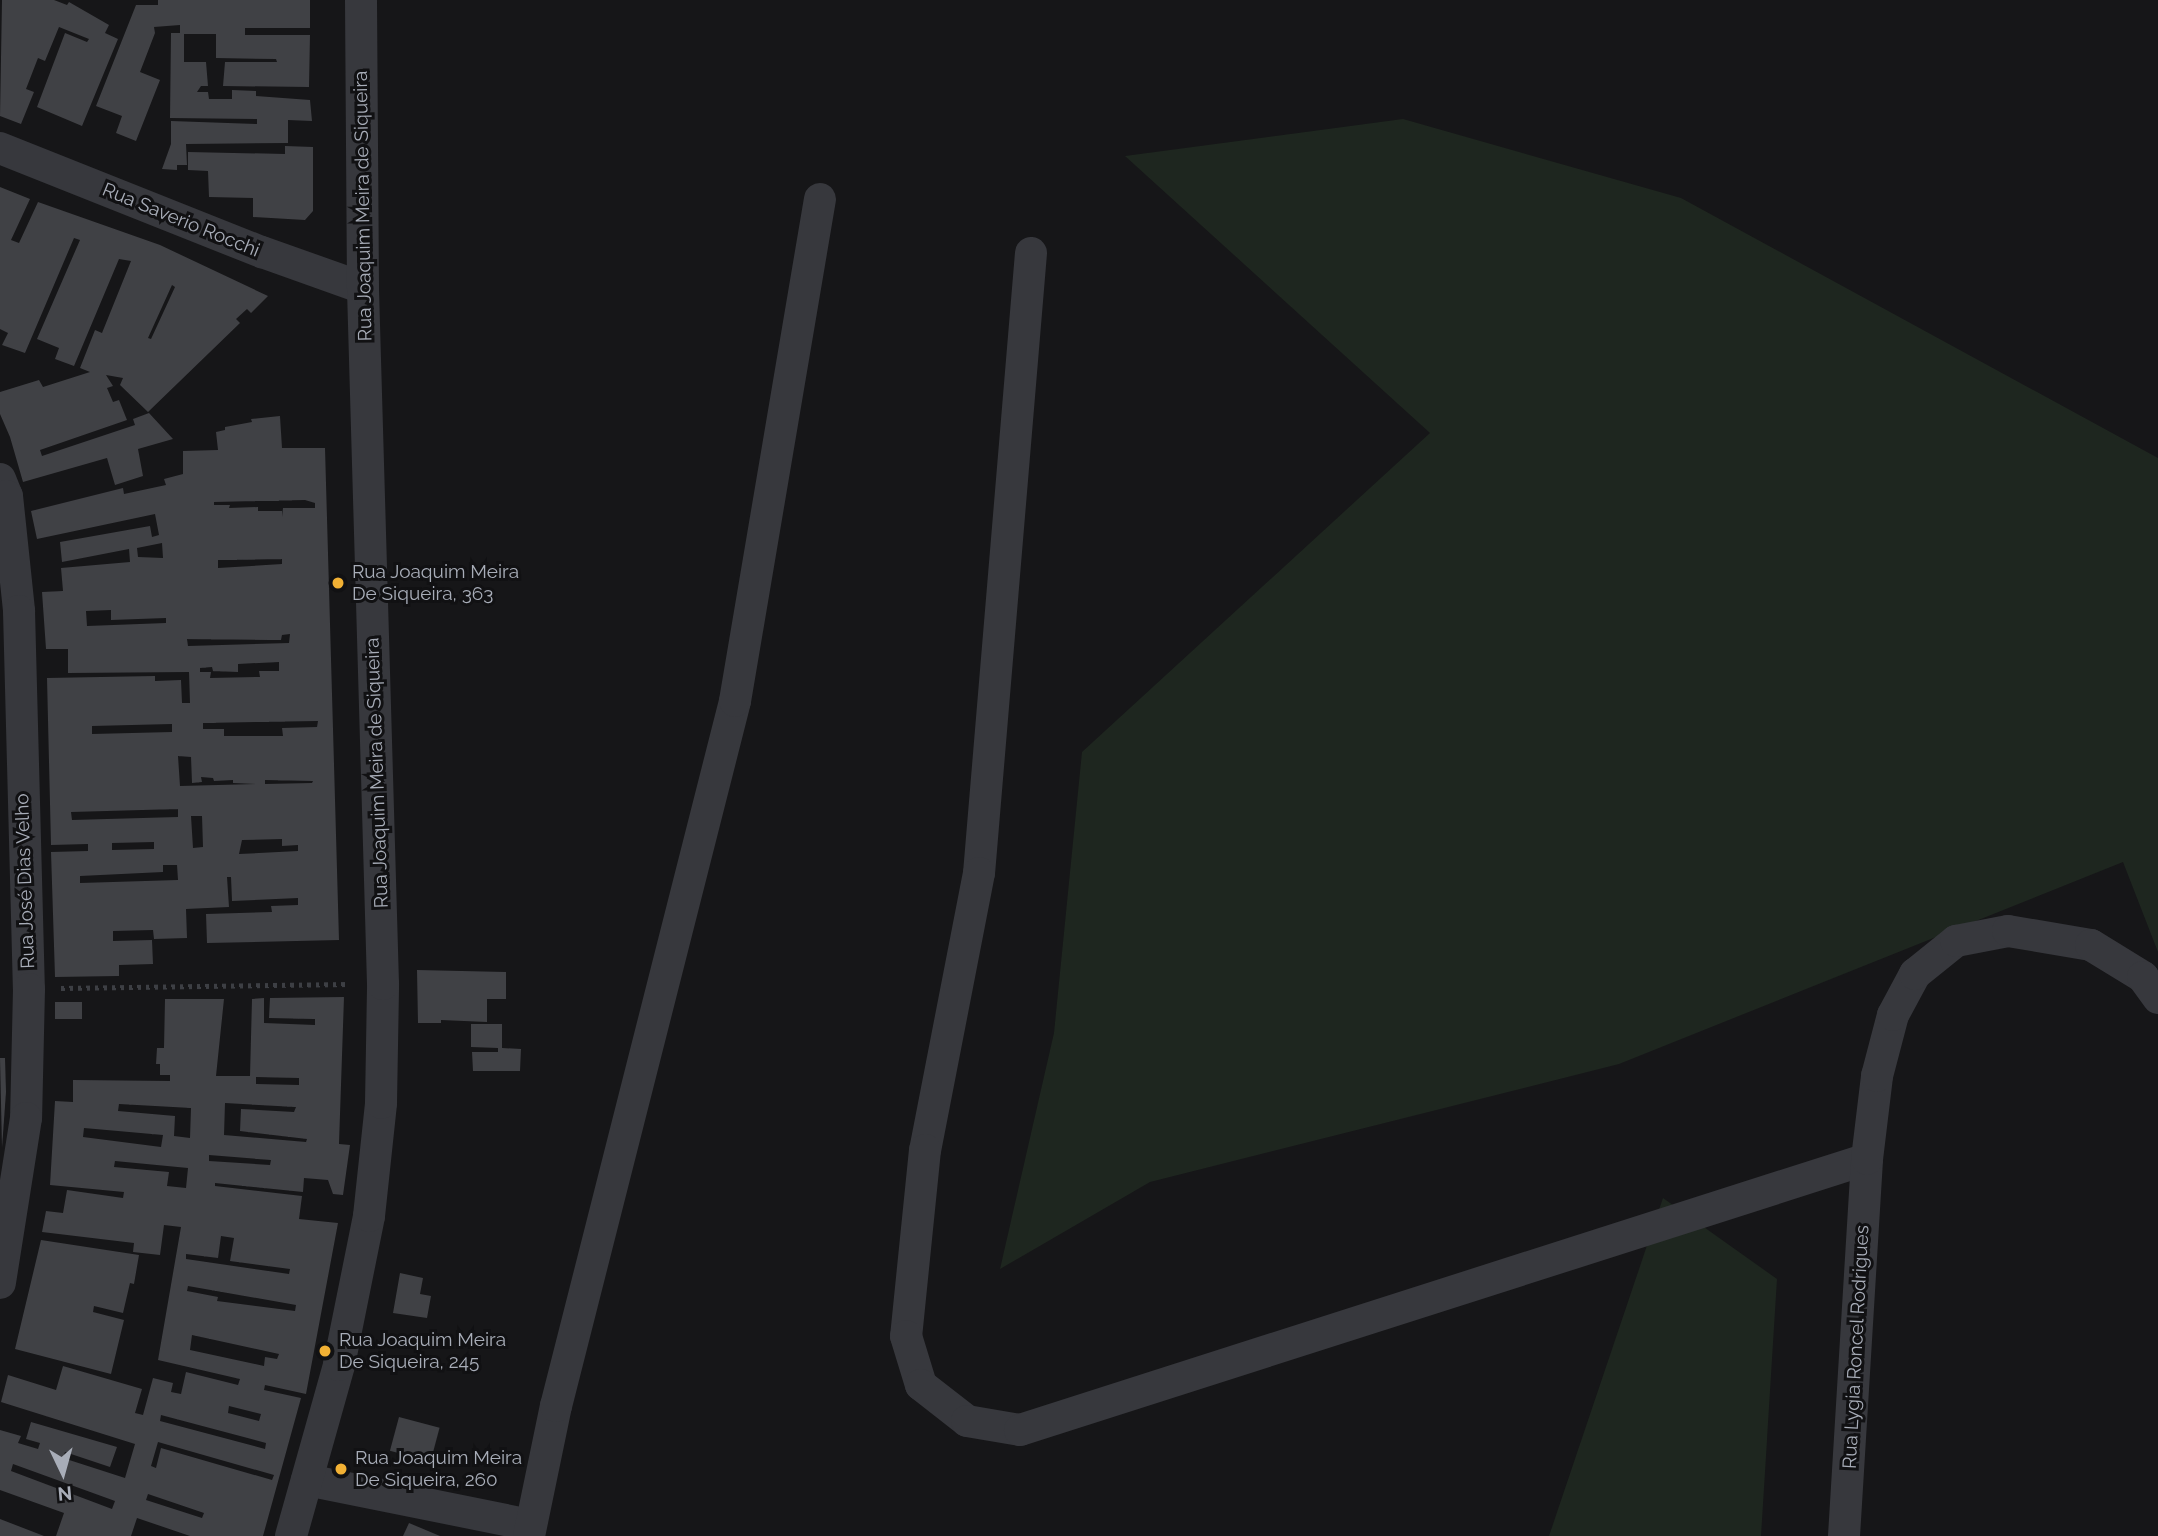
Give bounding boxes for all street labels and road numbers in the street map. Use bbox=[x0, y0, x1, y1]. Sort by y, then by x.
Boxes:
street label: Rua Joaquim Meira de Siqueira bbox=[349, 70, 377, 342]
street label: Rua Saverio Rocchi bbox=[99, 178, 263, 262]
street label: Rua Joaquim Meira de Siqueira bbox=[361, 637, 393, 909]
street label: Rua José Dias Velho bbox=[11, 792, 39, 970]
street label: Rua Lygia Roncel Rodrigues bbox=[1838, 1224, 1874, 1470]

